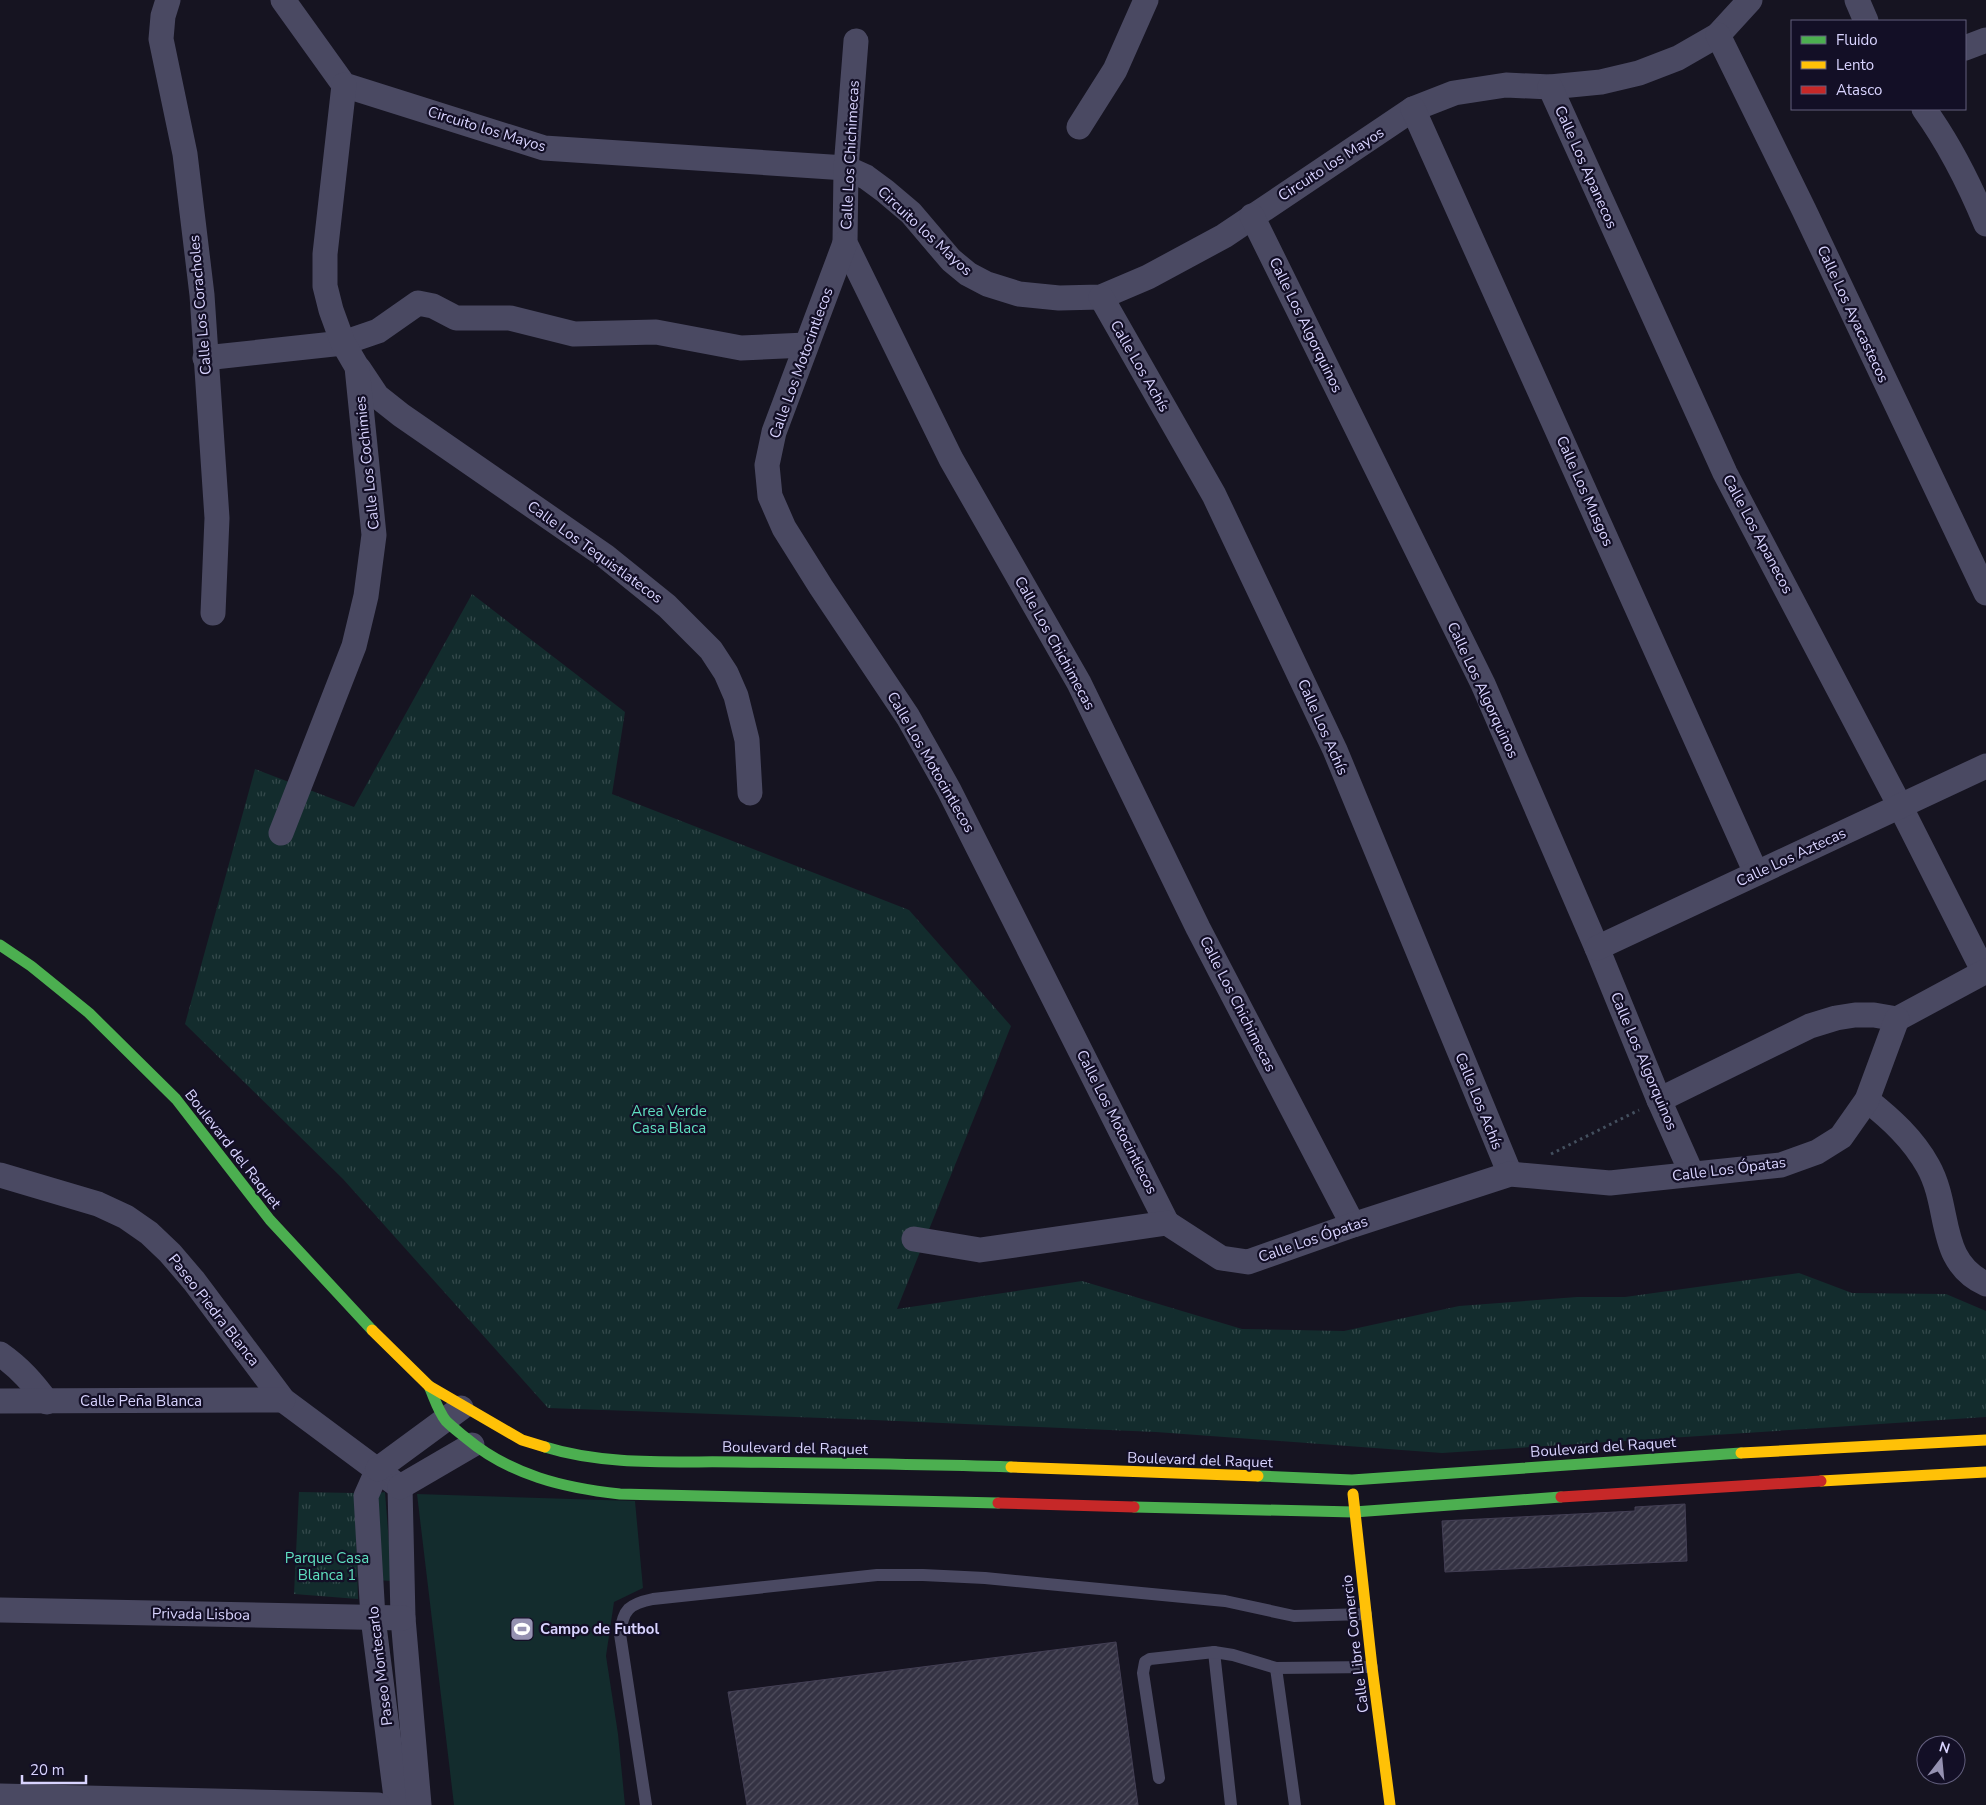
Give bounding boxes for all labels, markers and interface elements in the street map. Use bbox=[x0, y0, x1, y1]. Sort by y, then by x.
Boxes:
legend bbox=[1791, 20, 1966, 110]
text: Fluido bbox=[1836, 30, 1878, 50]
text: Lento bbox=[1836, 55, 1874, 75]
street label: Calle Los Chichimecas bbox=[836, 80, 864, 230]
text: Atasco bbox=[1836, 80, 1882, 100]
street label: Circuito los Mayos bbox=[425, 101, 549, 157]
street label: Calle Los Apanecos bbox=[1550, 102, 1622, 232]
street label: Circuito los Mayos bbox=[1274, 122, 1388, 206]
street label: Circuito los Mayos bbox=[873, 182, 977, 280]
street label: Calle Los Coracholes bbox=[184, 234, 216, 376]
street label: Calle Los Ayacastecos bbox=[1812, 242, 1894, 386]
street label: Calle Los Algorquinos bbox=[1264, 254, 1348, 396]
street label: Calle Los Motocintlecos bbox=[764, 285, 838, 441]
street label: Calle Los Achís bbox=[1106, 316, 1174, 416]
street label: Calle Los Cochimies bbox=[350, 395, 384, 531]
street label: Calle Los Musgos bbox=[1552, 433, 1618, 549]
street label: Calle Los Apanecos bbox=[1718, 471, 1798, 597]
street label: Calle Los Tequistlatecos bbox=[523, 496, 667, 608]
street label: Calle Los Chichimecas bbox=[1010, 573, 1100, 713]
street label: Calle Los Algorquinos bbox=[1443, 619, 1523, 761]
street label: Calle Los Achís bbox=[1293, 676, 1353, 778]
street label: Calle Los Motocintlecos bbox=[882, 688, 980, 836]
street label: Calle Los Aztecas bbox=[1733, 823, 1849, 891]
street label: Calle Los Chichimecas bbox=[1195, 933, 1281, 1075]
street label: Calle Los Algorquinos bbox=[1606, 989, 1682, 1133]
street label: Calle Los Motocintlecos bbox=[1072, 1046, 1162, 1198]
street label: Calle Los Achís bbox=[1450, 1050, 1508, 1152]
street label: Boulevard del Raquet bbox=[180, 1085, 286, 1213]
park label: Area Verde Casa Blaca bbox=[631, 1101, 707, 1138]
street label: Calle Los Ópatas bbox=[1671, 1151, 1787, 1186]
street label: Calle Los Ópatas bbox=[1255, 1210, 1370, 1267]
street label: Paseo Piedra Blanca bbox=[164, 1250, 264, 1370]
street label: Calle Peña Blanca bbox=[80, 1391, 202, 1411]
street label: Boulevard del Raquet bbox=[1530, 1432, 1677, 1462]
street label: Boulevard del Raquet bbox=[722, 1437, 869, 1459]
street label: Boulevard del Raquet bbox=[1127, 1447, 1274, 1473]
park label: Parque Casa Blanca 1 bbox=[285, 1548, 369, 1585]
street label: Calle Libre Comercio bbox=[1337, 1574, 1373, 1714]
street label: Privada Lisboa bbox=[152, 1603, 250, 1625]
street label: Paseo Montecarlo bbox=[363, 1605, 397, 1727]
sports icon: Campo de Futbol bbox=[509, 1616, 535, 1642]
place label: Campo de Futbol bbox=[540, 1619, 659, 1639]
north arrow bbox=[1916, 1735, 1966, 1785]
text: N bbox=[1937, 1737, 1952, 1759]
scale bar bbox=[22, 1752, 86, 1784]
text: 20 m bbox=[30, 1760, 65, 1780]

